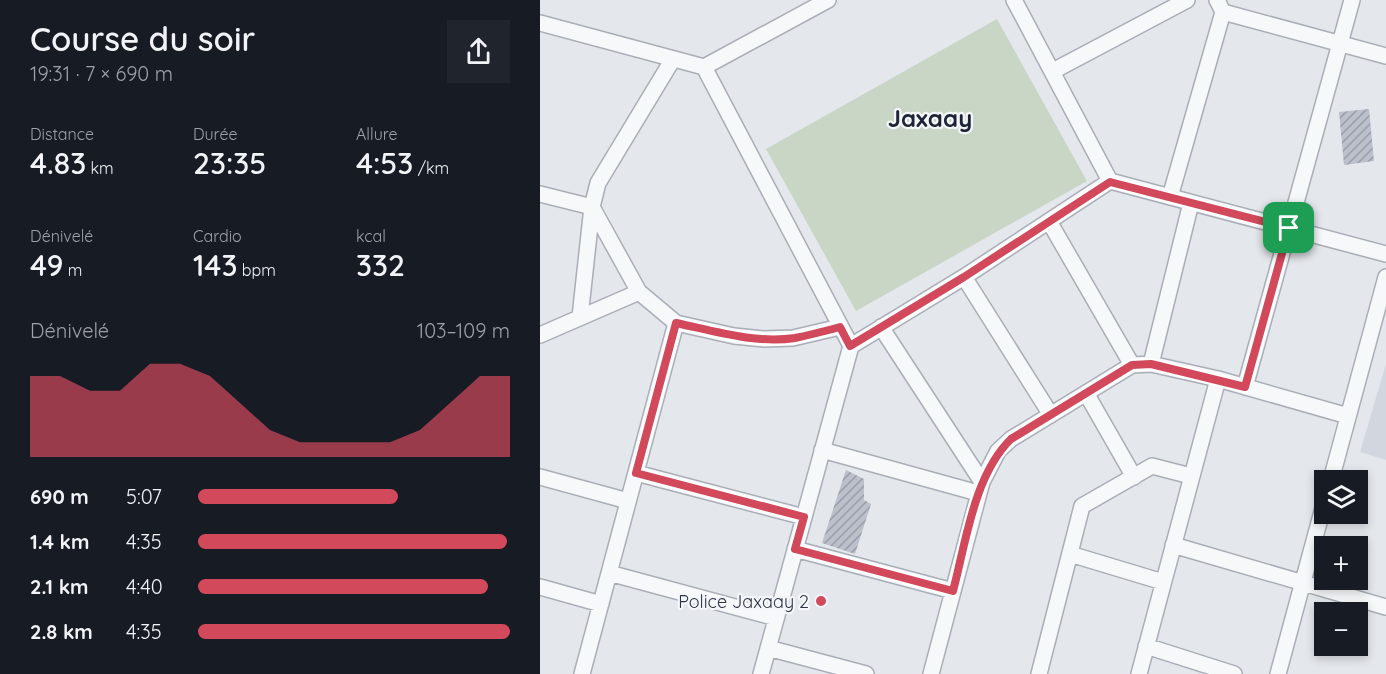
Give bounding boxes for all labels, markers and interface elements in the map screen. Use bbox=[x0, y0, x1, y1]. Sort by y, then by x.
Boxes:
text: Course du soir bbox=[30, 18, 255, 59]
button: share bbox=[447, 20, 510, 83]
text: 19:31 · 7 × 690 m bbox=[30, 61, 173, 86]
district label: Jaxaay bbox=[888, 103, 972, 133]
text: Distance bbox=[30, 124, 94, 144]
text: Durée bbox=[193, 124, 238, 144]
text: Allure bbox=[356, 124, 398, 144]
text: 4.83 bbox=[30, 144, 86, 182]
text: 23:35 bbox=[193, 144, 266, 182]
text: 4:53 bbox=[356, 144, 413, 182]
text: km bbox=[86, 158, 114, 178]
text: /km bbox=[413, 158, 449, 178]
pin bbox=[1263, 202, 1314, 253]
icon: arrive bbox=[1272, 211, 1305, 244]
text: Dénivelé bbox=[30, 226, 93, 246]
text: Cardio bbox=[193, 226, 242, 246]
text: kcal bbox=[356, 226, 386, 246]
text: 49 bbox=[30, 246, 63, 284]
text: 143 bbox=[193, 246, 237, 284]
text: 332 bbox=[356, 246, 405, 284]
text: m bbox=[63, 260, 82, 280]
text: bpm bbox=[237, 260, 276, 280]
text: Dénivelé bbox=[30, 318, 109, 343]
text: 103–109 m bbox=[417, 318, 510, 343]
map controls bbox=[1314, 470, 1368, 656]
button: layers bbox=[1314, 470, 1368, 524]
text: 690 m bbox=[30, 484, 89, 509]
text: 5:07 bbox=[126, 484, 162, 509]
text: 1.4 km bbox=[30, 529, 89, 554]
text: 4:35 bbox=[126, 529, 162, 554]
button: + bbox=[1314, 536, 1368, 590]
text: 2.1 km bbox=[30, 574, 89, 599]
text: 4:40 bbox=[126, 574, 163, 599]
place label: Police Jaxaay 2 bbox=[678, 590, 809, 613]
marker: Police Jaxaay 2 bbox=[814, 594, 828, 608]
button: − bbox=[1314, 602, 1368, 656]
text: 2.8 km bbox=[30, 619, 93, 644]
text: 4:35 bbox=[126, 619, 162, 644]

